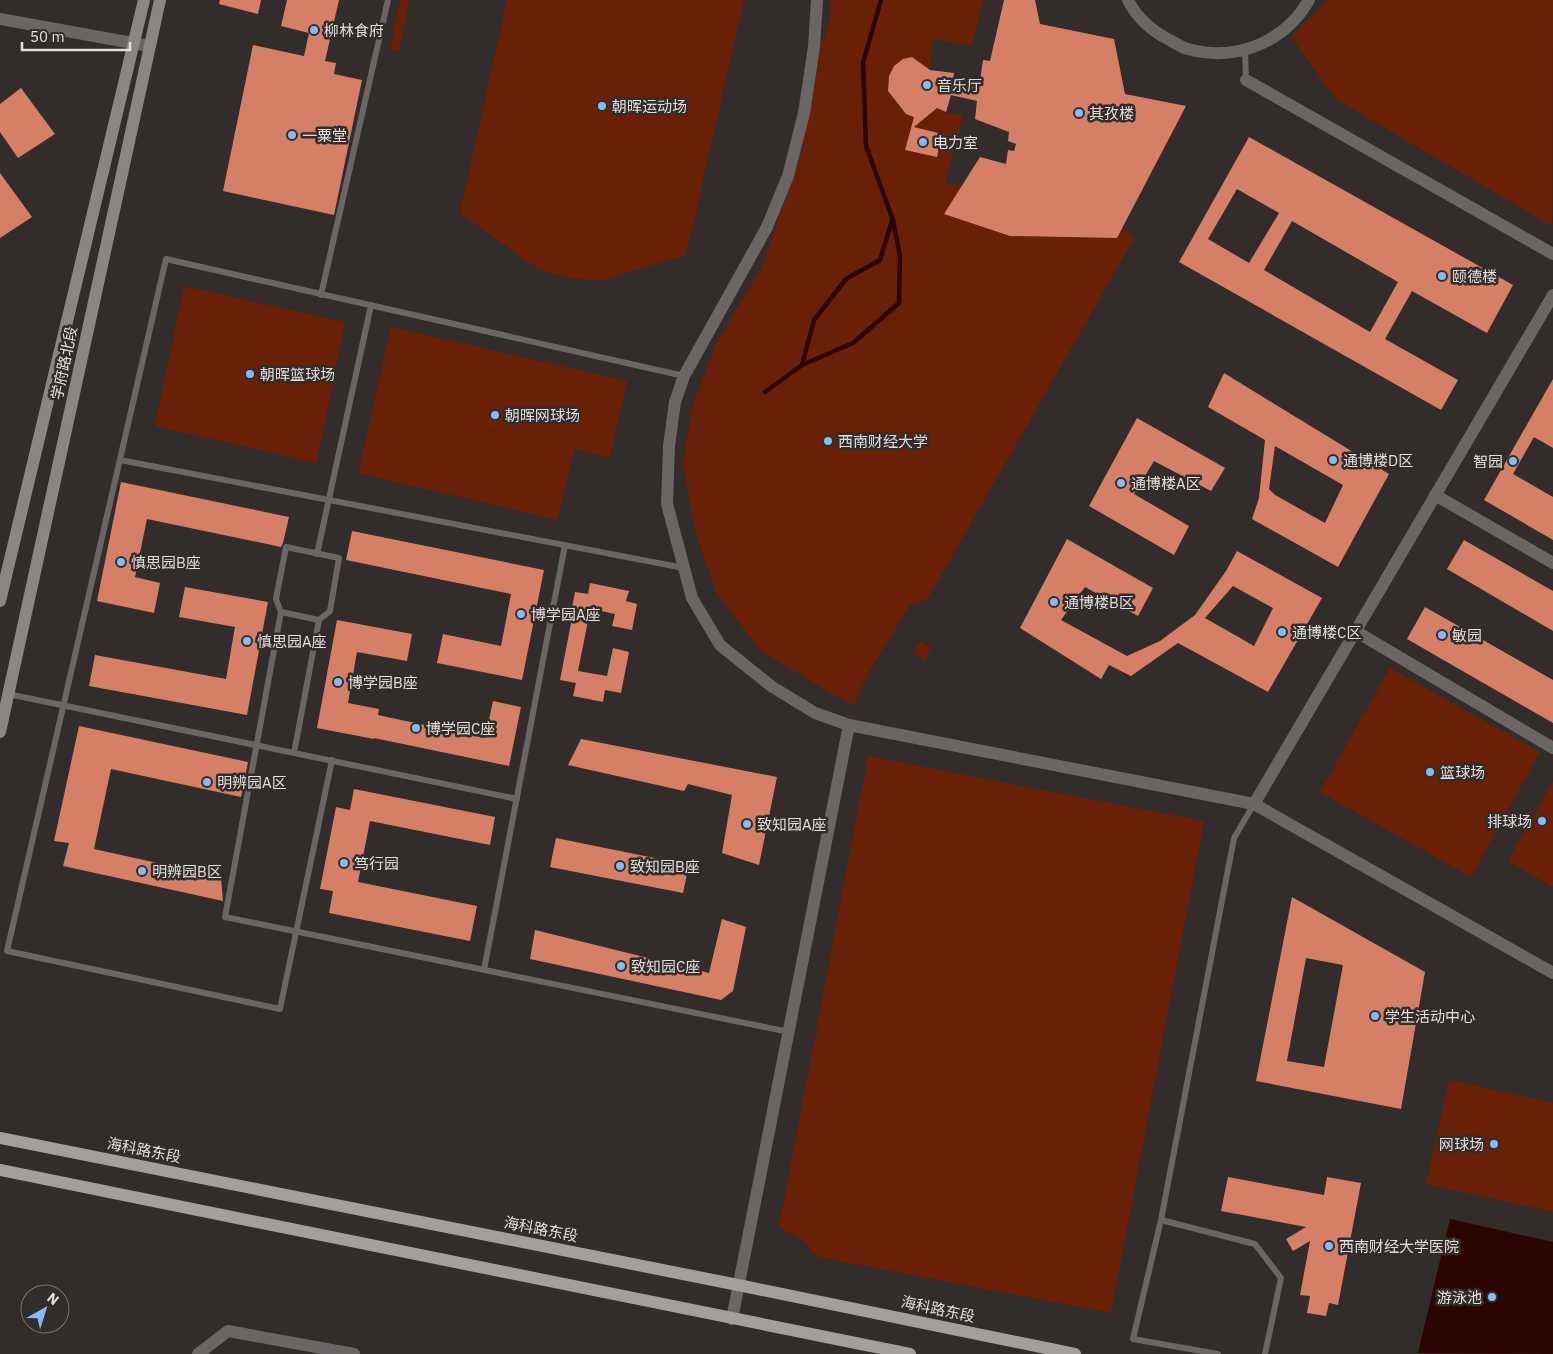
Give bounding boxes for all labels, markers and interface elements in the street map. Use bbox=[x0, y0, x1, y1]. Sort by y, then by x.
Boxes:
scale bar bbox=[22, 20, 130, 52]
place label: 柳林食府 bbox=[324, 21, 384, 40]
marker: 柳林食府 bbox=[308, 24, 320, 36]
text: 50 m bbox=[30, 27, 65, 46]
place label: 音乐厅 bbox=[937, 76, 982, 95]
marker: 音乐厅 bbox=[921, 79, 933, 91]
place label: 朝晖运动场 bbox=[612, 97, 687, 116]
marker: 朝晖运动场 bbox=[596, 100, 608, 112]
place label: 其孜楼 bbox=[1089, 104, 1134, 123]
marker: 其孜楼 bbox=[1073, 107, 1085, 119]
place label: 一粟堂 bbox=[302, 126, 347, 145]
marker: 一粟堂 bbox=[286, 129, 298, 141]
place label: 电力室 bbox=[933, 133, 978, 152]
marker: 电力室 bbox=[917, 136, 929, 148]
place label: 颐德楼 bbox=[1452, 267, 1497, 286]
marker: 颐德楼 bbox=[1436, 270, 1448, 282]
street label: 学府路北段 bbox=[47, 324, 81, 402]
place label: 朝晖篮球场 bbox=[260, 365, 335, 384]
marker: 朝晖篮球场 bbox=[244, 368, 256, 380]
place label: 朝晖网球场 bbox=[505, 406, 580, 425]
marker: 朝晖网球场 bbox=[489, 409, 501, 421]
place label: 西南财经大学 bbox=[838, 432, 928, 451]
marker: 西南财经大学 bbox=[822, 435, 834, 447]
place label: 通博楼D区 bbox=[1343, 451, 1413, 470]
place label: 智园 bbox=[1473, 452, 1503, 471]
marker: 通博楼D区 bbox=[1327, 454, 1339, 466]
marker: 智园 bbox=[1507, 455, 1519, 467]
place label: 通博楼A区 bbox=[1131, 474, 1201, 493]
marker: 通博楼A区 bbox=[1115, 477, 1127, 489]
place label: 慎思园B座 bbox=[131, 553, 201, 572]
marker: 慎思园B座 bbox=[115, 556, 127, 568]
place label: 通博楼B区 bbox=[1064, 593, 1134, 612]
marker: 通博楼B区 bbox=[1048, 596, 1060, 608]
place label: 博学园A座 bbox=[531, 605, 601, 624]
marker: 博学园A座 bbox=[515, 608, 527, 620]
place label: 通博楼C区 bbox=[1292, 623, 1361, 642]
marker: 通博楼C区 bbox=[1276, 626, 1288, 638]
place label: 敏园 bbox=[1452, 626, 1482, 645]
marker: 敏园 bbox=[1436, 629, 1448, 641]
place label: 慎思园A座 bbox=[257, 632, 327, 651]
marker: 慎思园A座 bbox=[241, 635, 253, 647]
place label: 博学园B座 bbox=[348, 673, 418, 692]
marker: 博学园B座 bbox=[332, 676, 344, 688]
place label: 博学园C座 bbox=[426, 719, 495, 738]
marker: 博学园C座 bbox=[410, 722, 422, 734]
place label: 篮球场 bbox=[1440, 763, 1485, 782]
marker: 篮球场 bbox=[1424, 766, 1436, 778]
place label: 明辨园A区 bbox=[217, 773, 287, 792]
marker: 明辨园A区 bbox=[201, 776, 213, 788]
place label: 排球场 bbox=[1487, 812, 1532, 831]
place label: 致知园A座 bbox=[757, 815, 827, 834]
marker: 排球场 bbox=[1536, 815, 1548, 827]
marker: 致知园A座 bbox=[741, 818, 753, 830]
place label: 笃行园 bbox=[354, 854, 399, 873]
marker: 笃行园 bbox=[338, 857, 350, 869]
place label: 致知园B座 bbox=[630, 857, 700, 876]
marker: 致知园B座 bbox=[614, 860, 626, 872]
place label: 明辨园B区 bbox=[152, 862, 222, 881]
marker: 明辨园B区 bbox=[136, 865, 148, 877]
place label: 致知园C座 bbox=[631, 957, 700, 976]
marker: 致知园C座 bbox=[615, 960, 627, 972]
place label: 学生活动中心 bbox=[1385, 1007, 1475, 1026]
marker: 学生活动中心 bbox=[1369, 1010, 1381, 1022]
street label: 海科路东段 bbox=[105, 1134, 183, 1166]
place label: 网球场 bbox=[1439, 1135, 1484, 1154]
marker: 网球场 bbox=[1488, 1138, 1500, 1150]
street label: 海科路东段 bbox=[502, 1213, 580, 1245]
place label: 西南财经大学医院 bbox=[1339, 1237, 1459, 1256]
marker: 西南财经大学医院 bbox=[1323, 1240, 1335, 1252]
north arrow bbox=[20, 1284, 70, 1334]
place label: 游泳池 bbox=[1437, 1288, 1482, 1307]
text: N bbox=[44, 1289, 63, 1309]
marker: 游泳池 bbox=[1486, 1291, 1498, 1303]
street label: 海科路东段 bbox=[899, 1292, 977, 1326]

